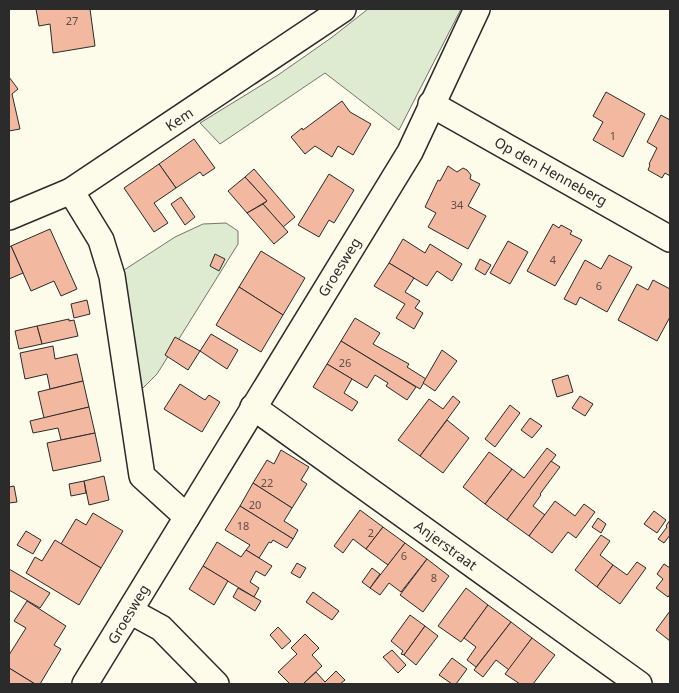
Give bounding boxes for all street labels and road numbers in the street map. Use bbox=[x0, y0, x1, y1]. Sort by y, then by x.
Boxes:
street label: Kem bbox=[161, 103, 197, 135]
street label: Op den Henneberg bbox=[491, 132, 611, 210]
street label: Groesweg bbox=[313, 234, 365, 300]
street label: Anjerstraat bbox=[411, 516, 481, 574]
street label: Groesweg bbox=[103, 581, 153, 647]

